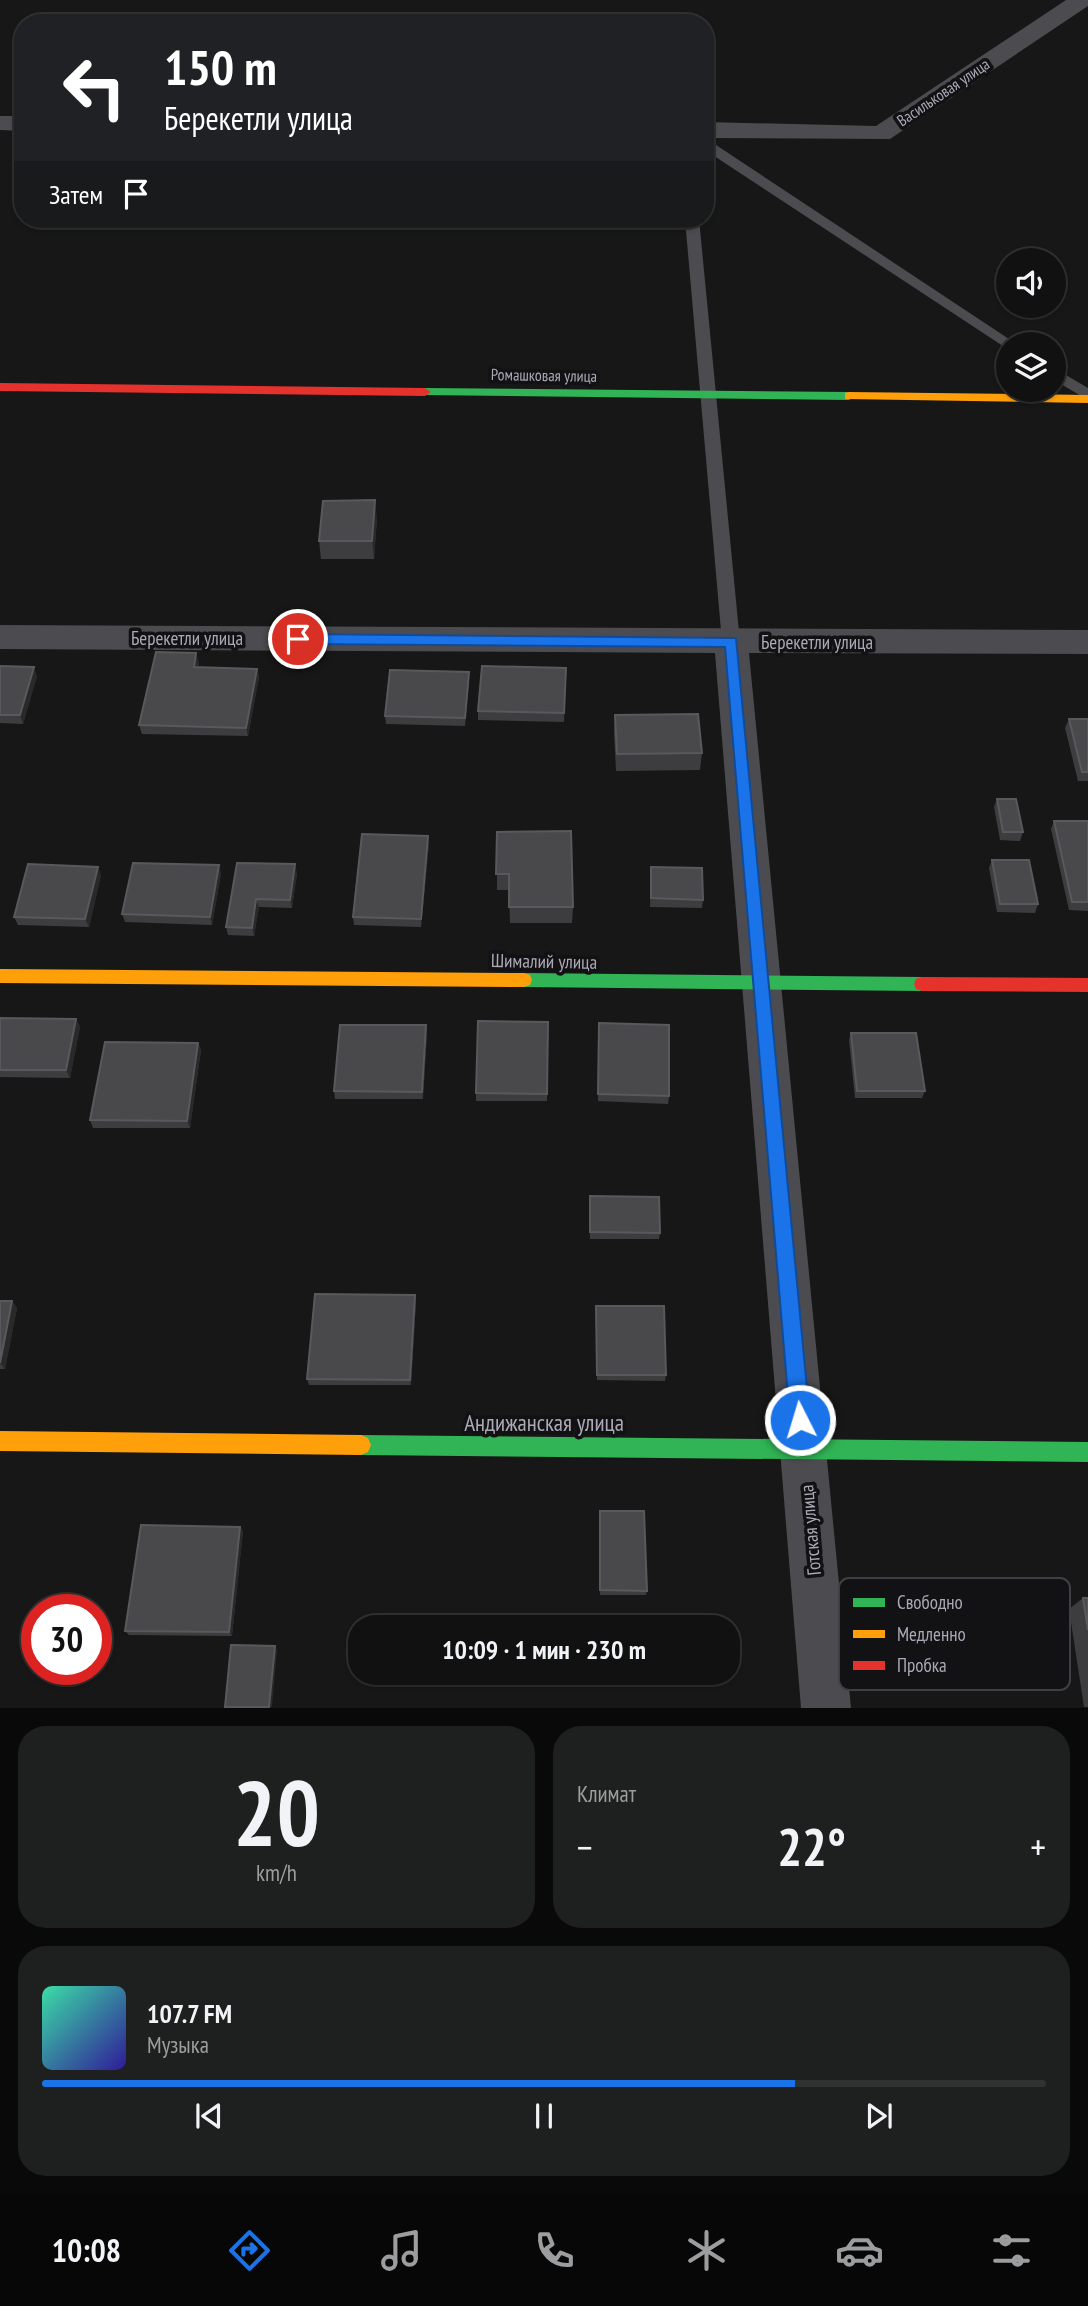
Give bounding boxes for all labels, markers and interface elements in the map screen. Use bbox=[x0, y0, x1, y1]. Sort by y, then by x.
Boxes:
text: 150 m bbox=[164, 35, 277, 99]
icon: left bbox=[49, 42, 140, 133]
street label: Васильковая улица bbox=[893, 54, 993, 130]
text: Берекетли улица bbox=[164, 97, 353, 139]
icon: arrive bbox=[117, 175, 155, 213]
text: Затем bbox=[49, 178, 103, 211]
map controls bbox=[996, 248, 1066, 402]
button: sound bbox=[996, 248, 1066, 318]
button: layers bbox=[996, 332, 1066, 402]
street label: Ромашковая улица bbox=[491, 364, 597, 386]
pin bbox=[268, 609, 328, 669]
icon: arrive bbox=[279, 620, 317, 658]
street label: Берекетли улица bbox=[131, 626, 243, 650]
street label: Берекетли улица bbox=[761, 630, 873, 654]
street label: Шималий улица bbox=[491, 948, 597, 974]
position arrow bbox=[763, 1383, 837, 1457]
street label: Андижанская улица bbox=[464, 1408, 624, 1437]
street label: Готская улица bbox=[794, 1484, 826, 1576]
legend bbox=[839, 1578, 1070, 1690]
text: Свободно bbox=[897, 1590, 963, 1614]
speed limit sign: 30 bbox=[21, 1594, 112, 1685]
text: Медленно bbox=[897, 1622, 966, 1646]
text: 10:09 · 1 мин · 230 m bbox=[442, 1633, 646, 1666]
text: Пробка bbox=[897, 1653, 947, 1677]
text: 20 bbox=[233, 1753, 320, 1871]
text: Климат bbox=[577, 1779, 636, 1808]
text: 22° bbox=[777, 1813, 846, 1880]
text: − bbox=[577, 1822, 593, 1871]
text: + bbox=[1030, 1822, 1046, 1871]
text: km/h bbox=[256, 1858, 297, 1887]
text: 107.7 FM bbox=[147, 1997, 232, 2030]
text: Музыка bbox=[147, 2030, 209, 2059]
icon: previous bbox=[190, 2097, 228, 2135]
icon: pause bbox=[525, 2097, 563, 2135]
icon: next bbox=[860, 2097, 898, 2135]
icon: directions bbox=[225, 2226, 274, 2275]
icon: music bbox=[377, 2226, 426, 2275]
icon: phone bbox=[530, 2226, 579, 2275]
icon: climate bbox=[682, 2226, 731, 2275]
icon: car bbox=[835, 2226, 884, 2275]
icon: filters bbox=[987, 2226, 1036, 2275]
text: 10:08 bbox=[52, 2229, 121, 2271]

